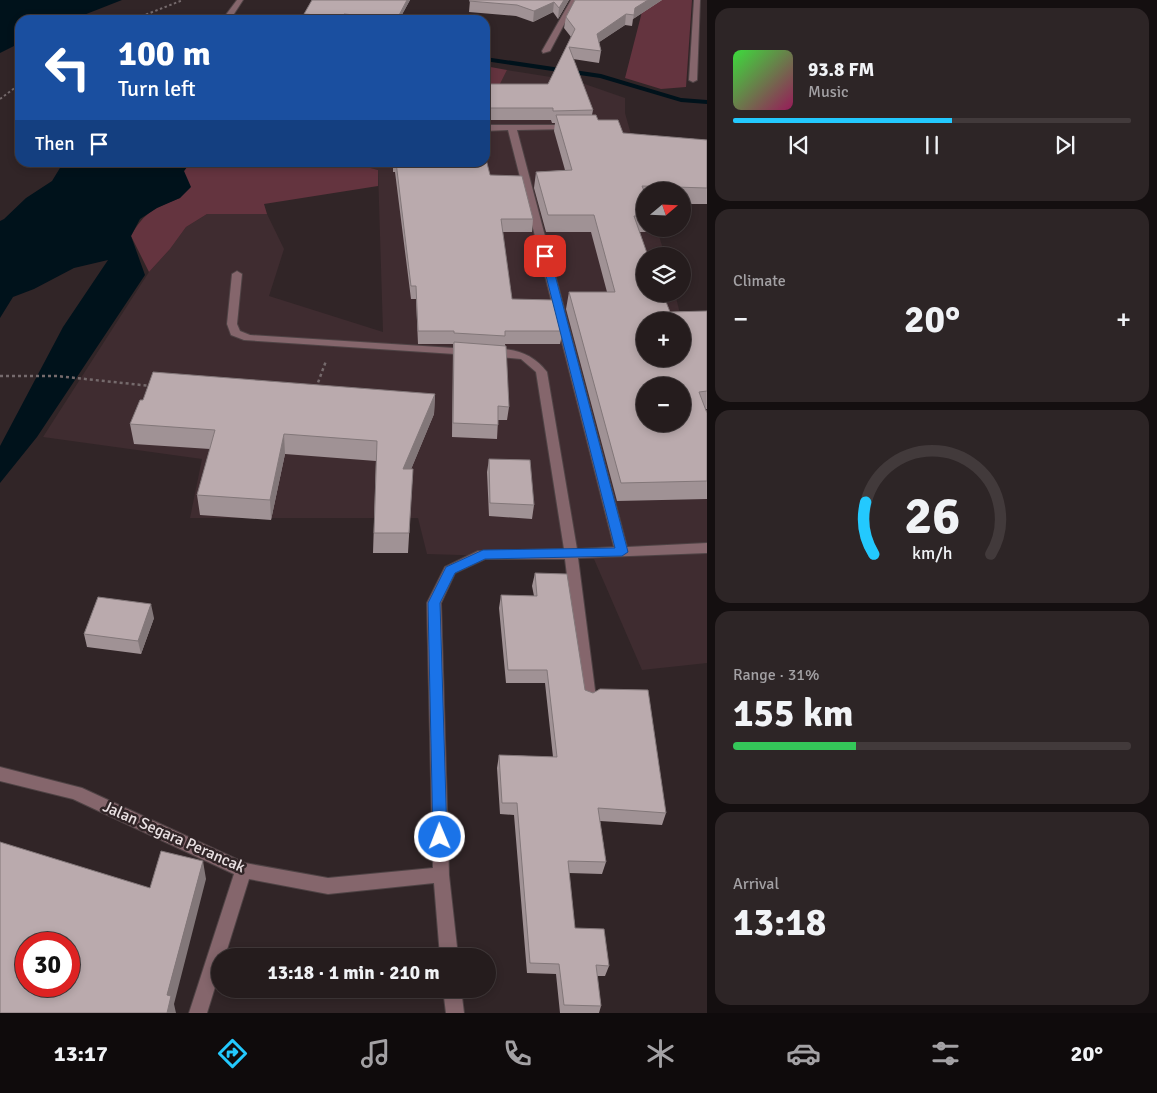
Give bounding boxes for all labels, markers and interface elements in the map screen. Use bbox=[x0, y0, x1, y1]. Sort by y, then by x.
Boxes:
text: 100 m bbox=[118, 32, 211, 75]
icon: left bbox=[35, 35, 100, 100]
text: 93.8 FM bbox=[808, 58, 874, 82]
text: Turn left bbox=[118, 75, 196, 102]
text: Music bbox=[808, 82, 849, 102]
icon: arrive bbox=[85, 130, 113, 158]
icon: previous bbox=[785, 131, 813, 159]
icon: pause bbox=[918, 131, 946, 159]
icon: next bbox=[1051, 131, 1079, 159]
text: Then bbox=[35, 132, 75, 156]
north arrow bbox=[636, 182, 691, 238]
map controls bbox=[636, 182, 691, 432]
pin bbox=[524, 235, 566, 277]
icon: arrive bbox=[531, 242, 559, 270]
button: layers bbox=[636, 247, 691, 302]
text: Climate bbox=[733, 271, 786, 291]
text: 20° bbox=[904, 296, 960, 343]
text: − bbox=[733, 302, 748, 336]
text: + bbox=[1116, 302, 1131, 336]
button: + bbox=[636, 312, 691, 367]
button: − bbox=[636, 377, 691, 432]
text: 26 bbox=[904, 484, 960, 548]
text: km/h bbox=[912, 542, 952, 564]
text: Range · 31% bbox=[733, 665, 819, 685]
text: 155 km bbox=[733, 690, 854, 737]
street label: Jalan Segara Perancak bbox=[100, 797, 248, 877]
position arrow bbox=[413, 810, 465, 862]
text: Arrival bbox=[733, 874, 779, 894]
text: 13:18 bbox=[733, 899, 826, 946]
speed limit sign: 30 bbox=[15, 932, 80, 997]
text: 13:18 · 1 min · 210 m bbox=[267, 961, 440, 985]
icon: directions bbox=[215, 1036, 250, 1071]
icon: music bbox=[358, 1036, 393, 1071]
icon: phone bbox=[500, 1036, 535, 1071]
icon: climate bbox=[643, 1036, 678, 1071]
icon: car bbox=[786, 1036, 821, 1071]
icon: filters bbox=[928, 1036, 963, 1071]
text: 13:17 bbox=[54, 1040, 108, 1067]
text: 20° bbox=[1071, 1040, 1103, 1067]

